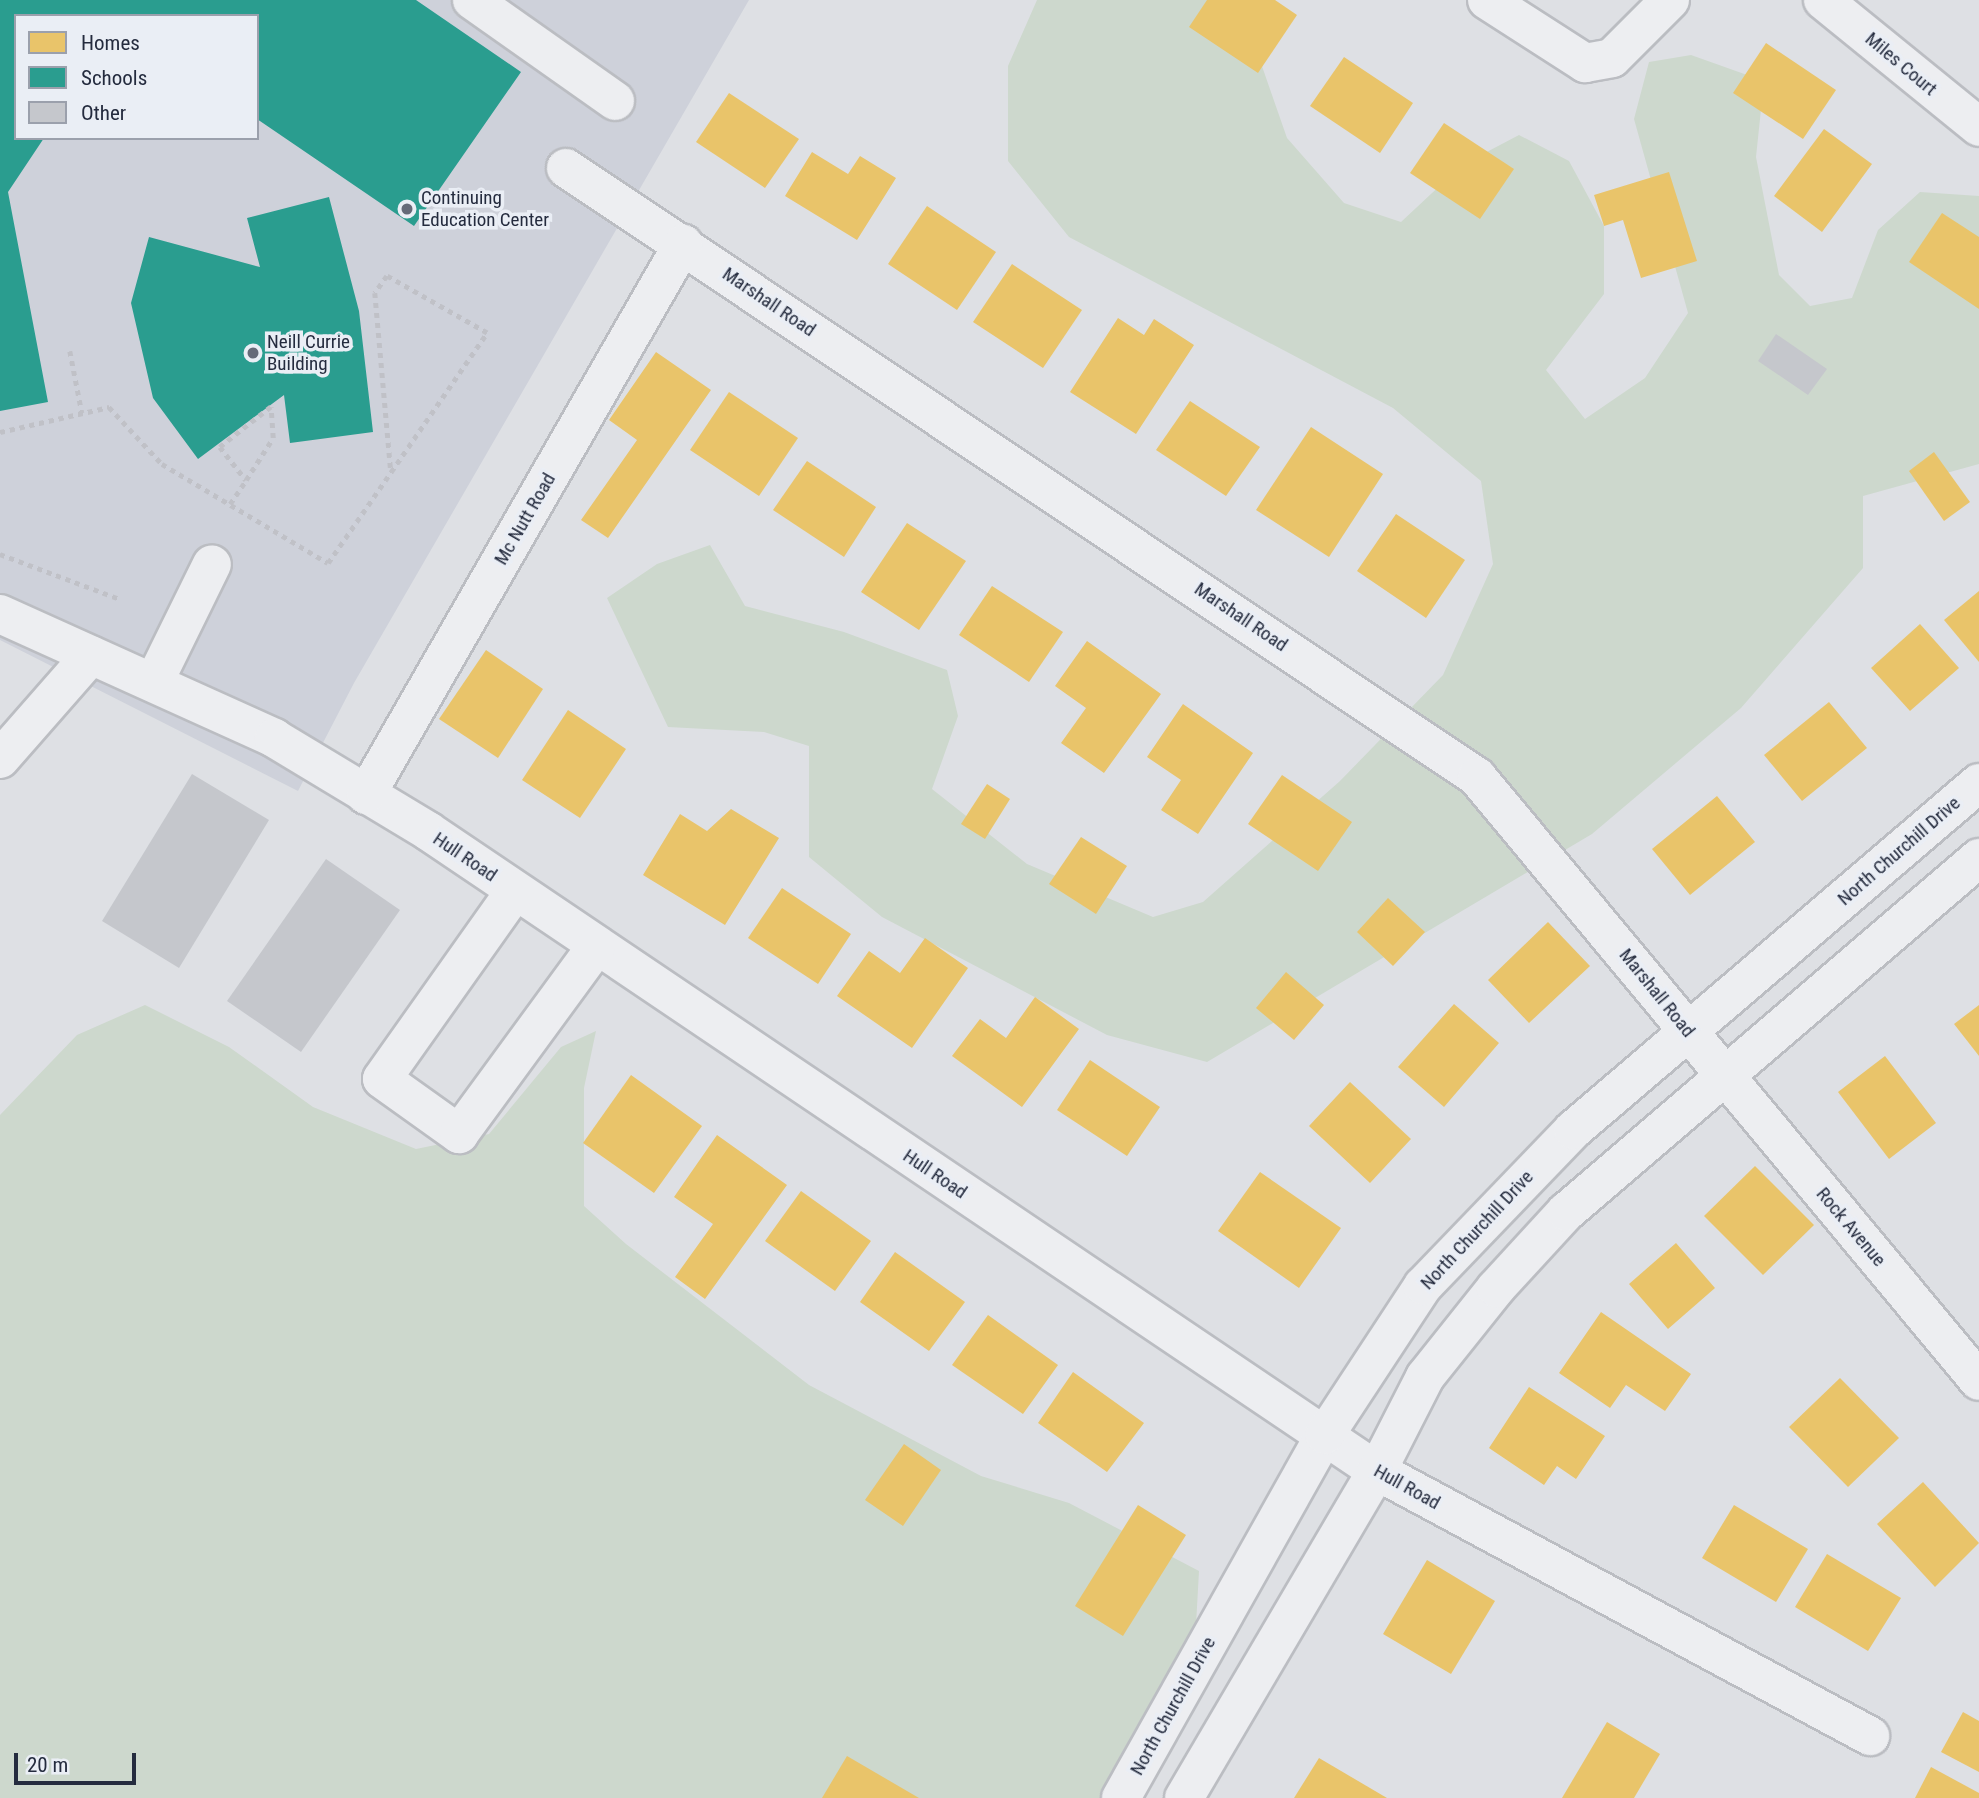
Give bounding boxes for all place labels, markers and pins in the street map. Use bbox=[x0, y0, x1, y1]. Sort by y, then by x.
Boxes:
place label: Continuing Education Center bbox=[421, 187, 549, 231]
marker: Continuing Education Center bbox=[399, 201, 415, 217]
place label: Neill Currie Building bbox=[267, 331, 350, 375]
marker: Neill Currie Building bbox=[245, 345, 261, 361]

